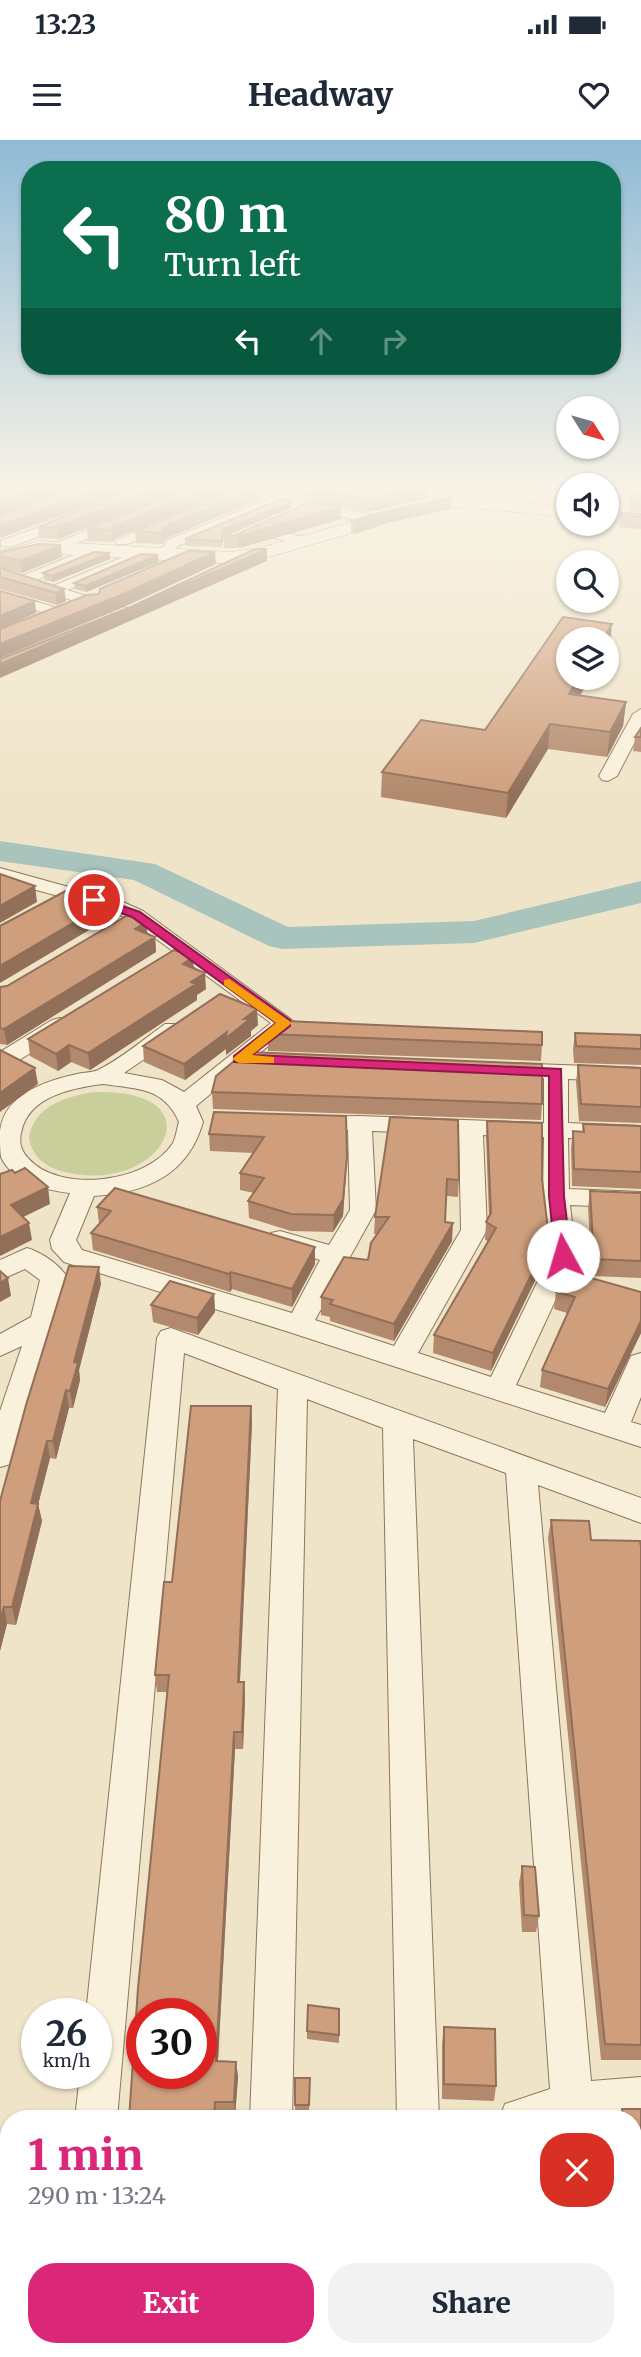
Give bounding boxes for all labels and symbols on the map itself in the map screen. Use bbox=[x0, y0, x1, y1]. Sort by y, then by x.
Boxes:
north arrow bbox=[556, 396, 620, 458]
pin bbox=[64, 870, 124, 930]
position arrow bbox=[526, 1219, 600, 1293]
speed limit sign: 30 bbox=[126, 1998, 217, 2089]

